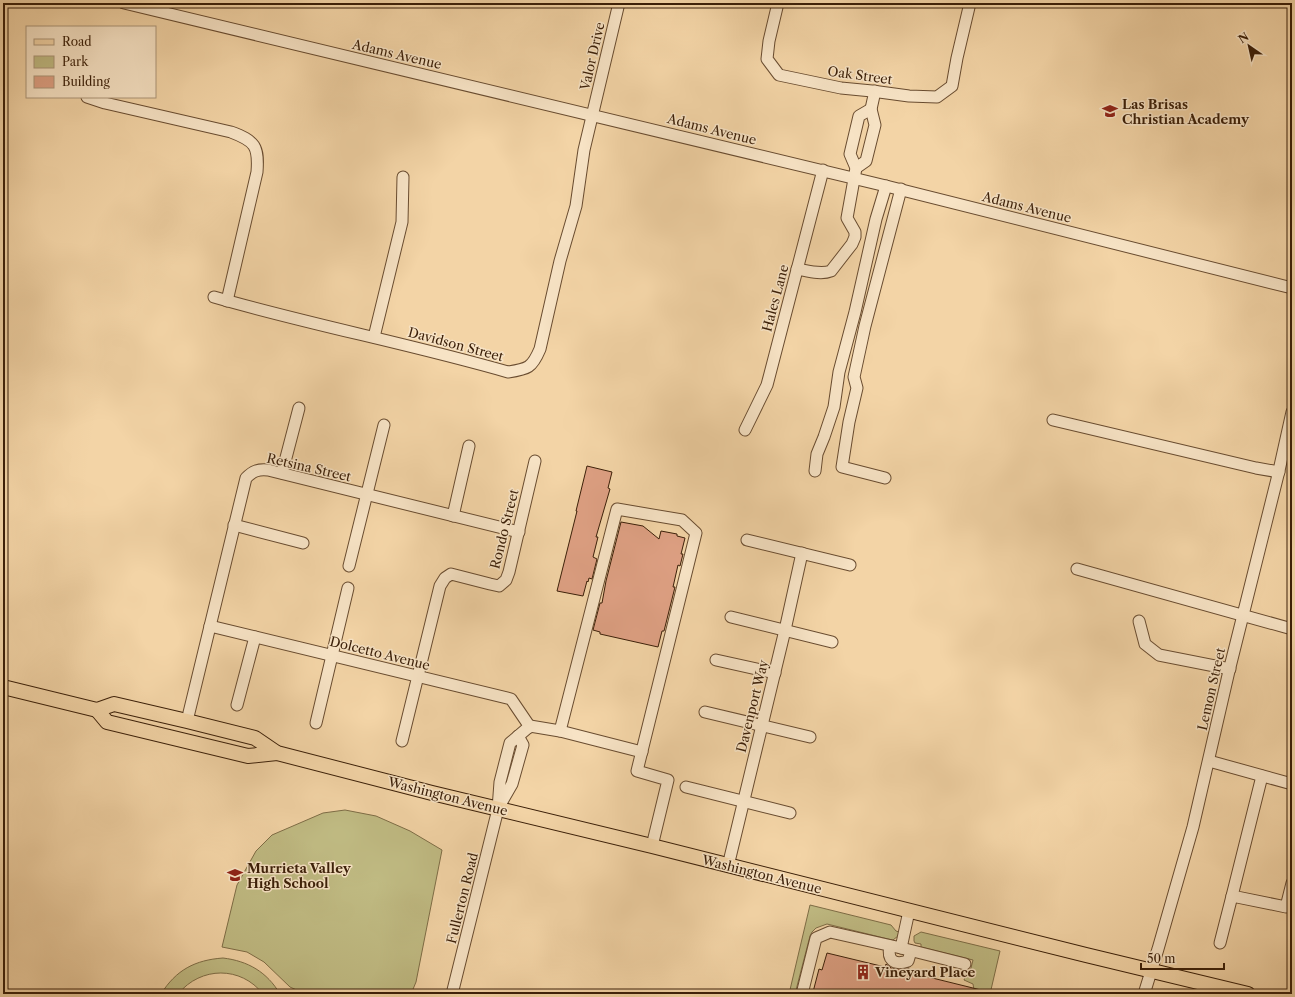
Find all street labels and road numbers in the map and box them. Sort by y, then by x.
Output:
street label: Valor Drive [576,20,608,93]
street label: Adams Avenue [350,36,443,72]
street label: Oak Street [827,63,894,88]
street label: Adams Avenue [665,110,758,148]
street label: Adams Avenue [980,188,1073,226]
street label: Hales Lane [758,263,792,333]
street label: Davidson Street [407,324,506,365]
street label: Retsina Street [265,450,353,485]
street label: Rondo Street [486,487,522,571]
street label: Dolcetto Avenue [328,633,432,673]
street label: Lemon Street [1194,646,1228,732]
street label: Davenport Way [733,657,771,754]
street label: Washington Avenue [386,773,509,819]
street label: Fullerton Road [443,851,481,945]
street label: Washington Avenue [700,851,823,897]

